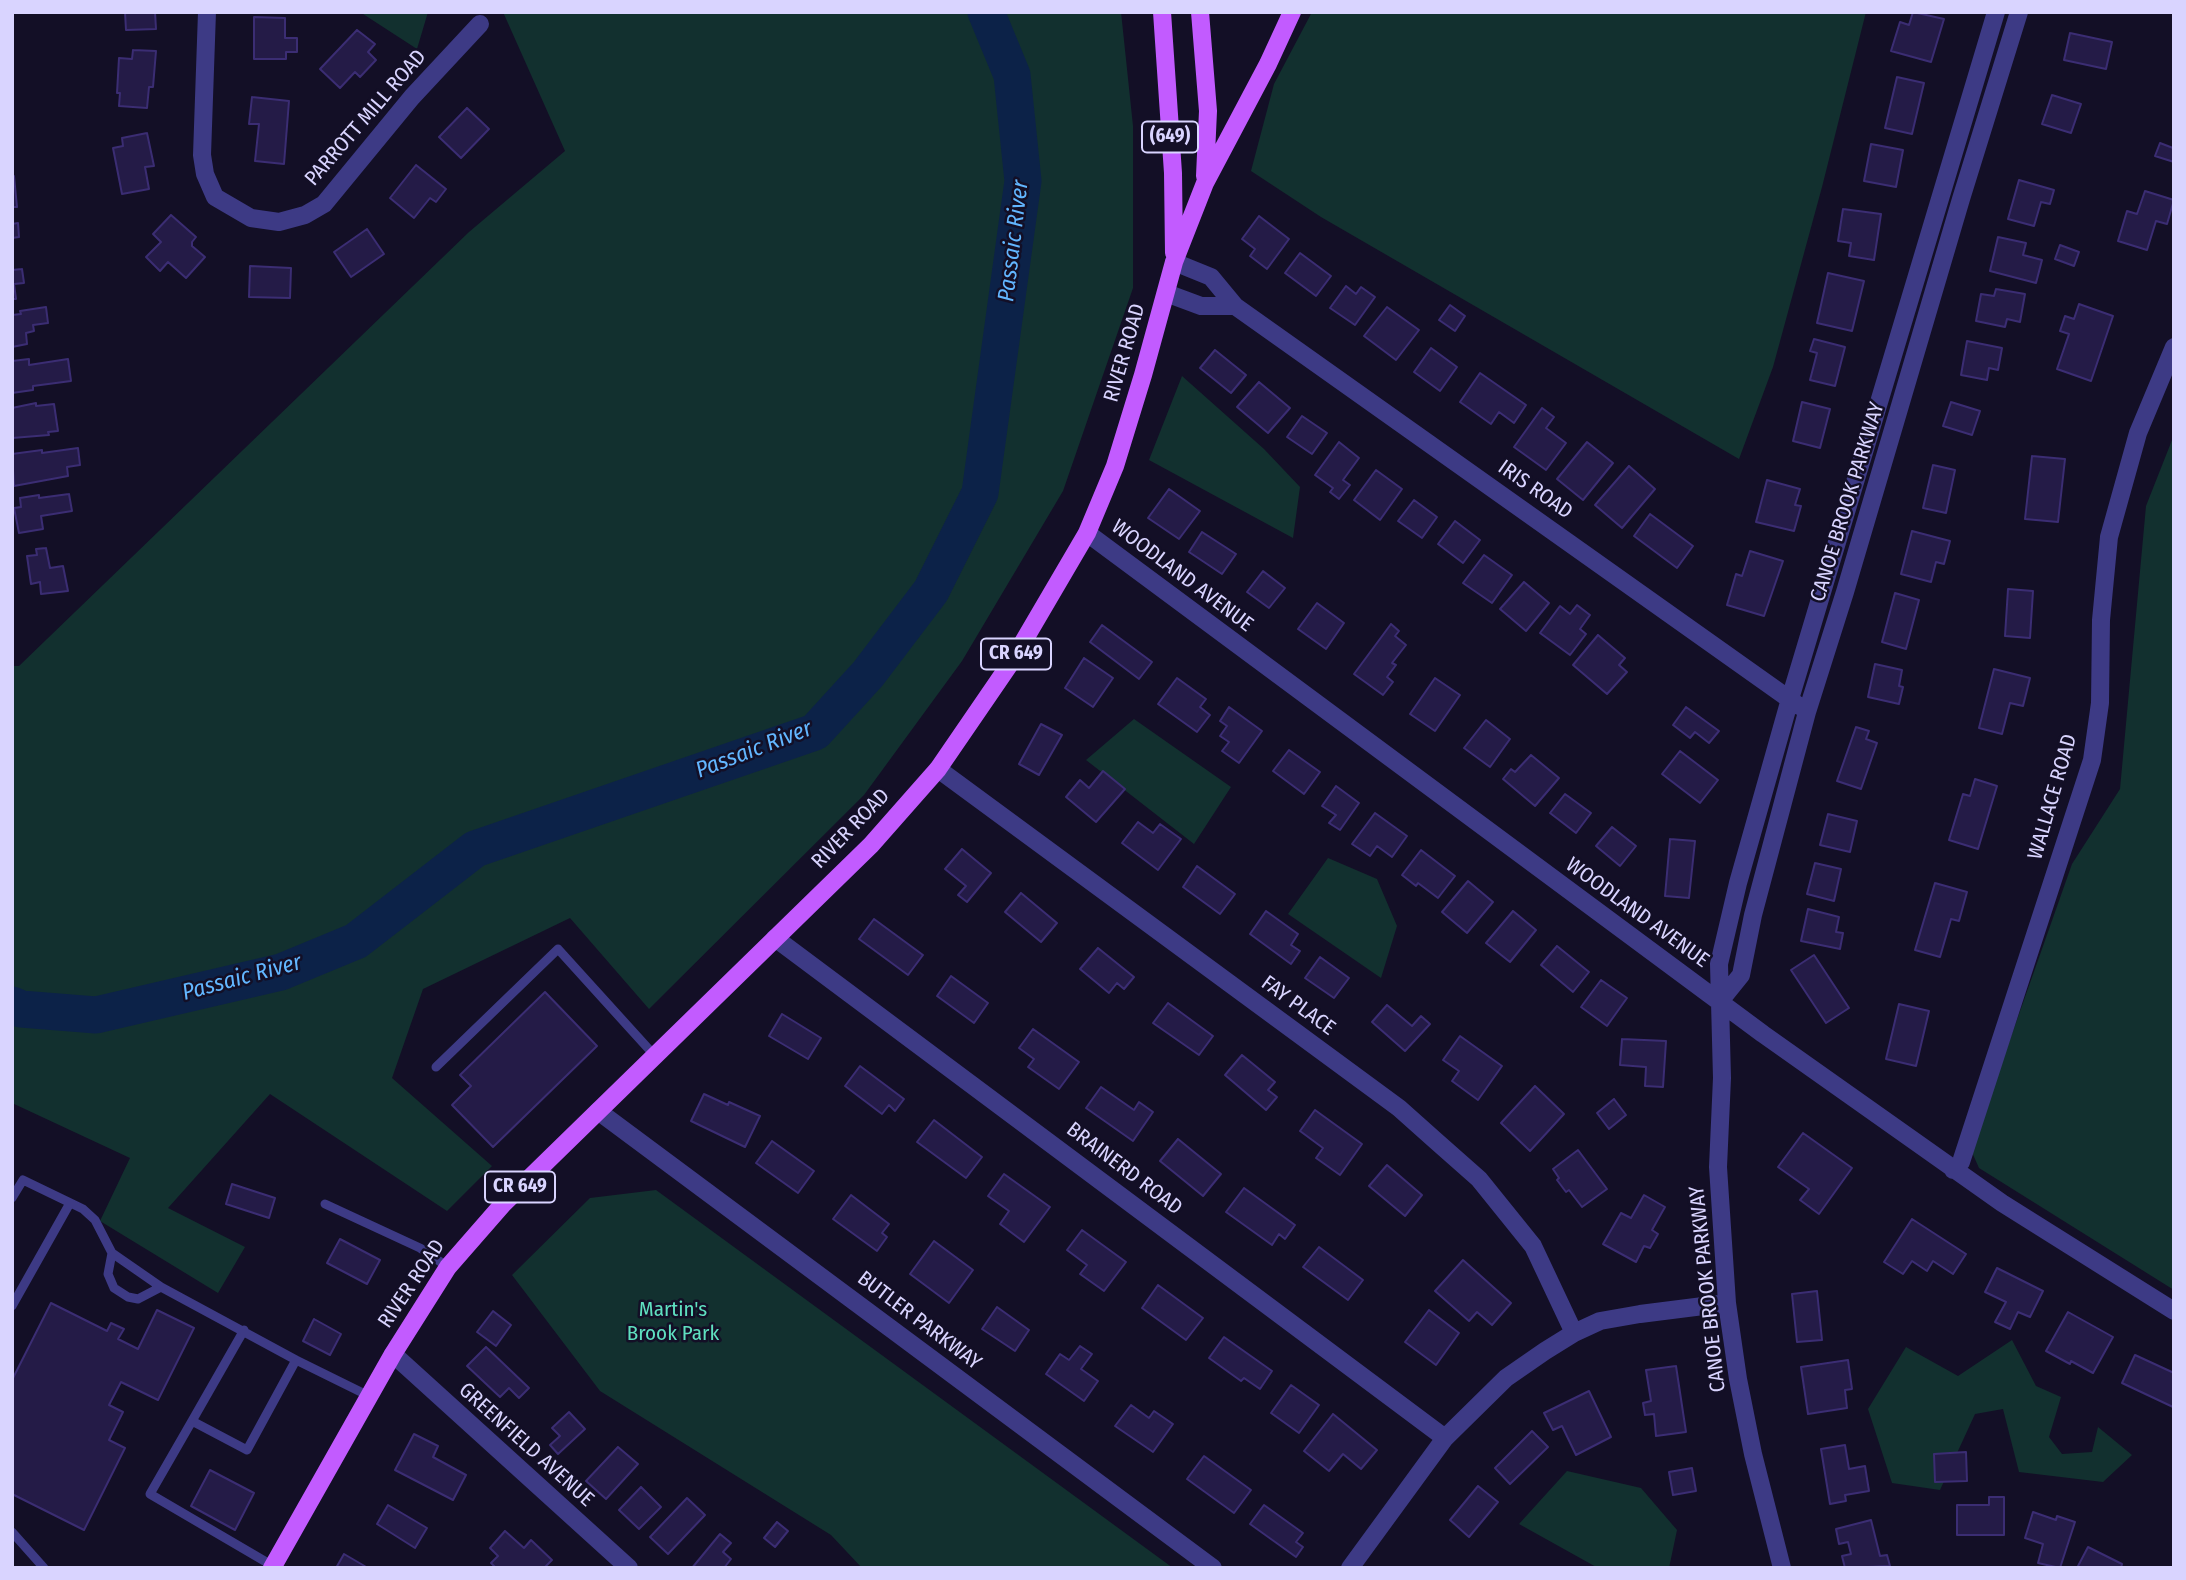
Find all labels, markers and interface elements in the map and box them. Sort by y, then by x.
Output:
street label: PARROTT MILL ROAD [300,45,432,191]
road number: (649) [1142,122,1198,153]
water label: Passaic River [993,179,1035,303]
street label: RIVER ROAD [1099,301,1151,405]
street label: CANOE BROOK PARKWAY [1806,399,1890,605]
street label: IRIS ROAD [1493,455,1577,525]
street label: WOODLAND AVENUE [1106,515,1258,637]
road number: CR 649 [981,638,1051,670]
water label: Passaic River [692,715,816,785]
street label: WALLACE ROAD [2023,731,2083,863]
street label: RIVER ROAD [807,784,895,874]
street label: WOODLAND AVENUE [1561,853,1713,973]
water label: Passaic River [179,949,305,1007]
street label: FAY PLACE [1256,971,1340,1041]
street label: BRAINERD ROAD [1061,1117,1187,1221]
road number: CR 649 [485,1172,555,1203]
street label: CANOE BROOK PARKWAY [1685,1185,1731,1393]
street label: RIVER ROAD [373,1235,451,1333]
street label: BUTLER PARKWAY [852,1266,986,1376]
park label: Martin's Brook Park [627,1297,719,1347]
street label: GREENFIELD AVENUE [453,1378,599,1512]

